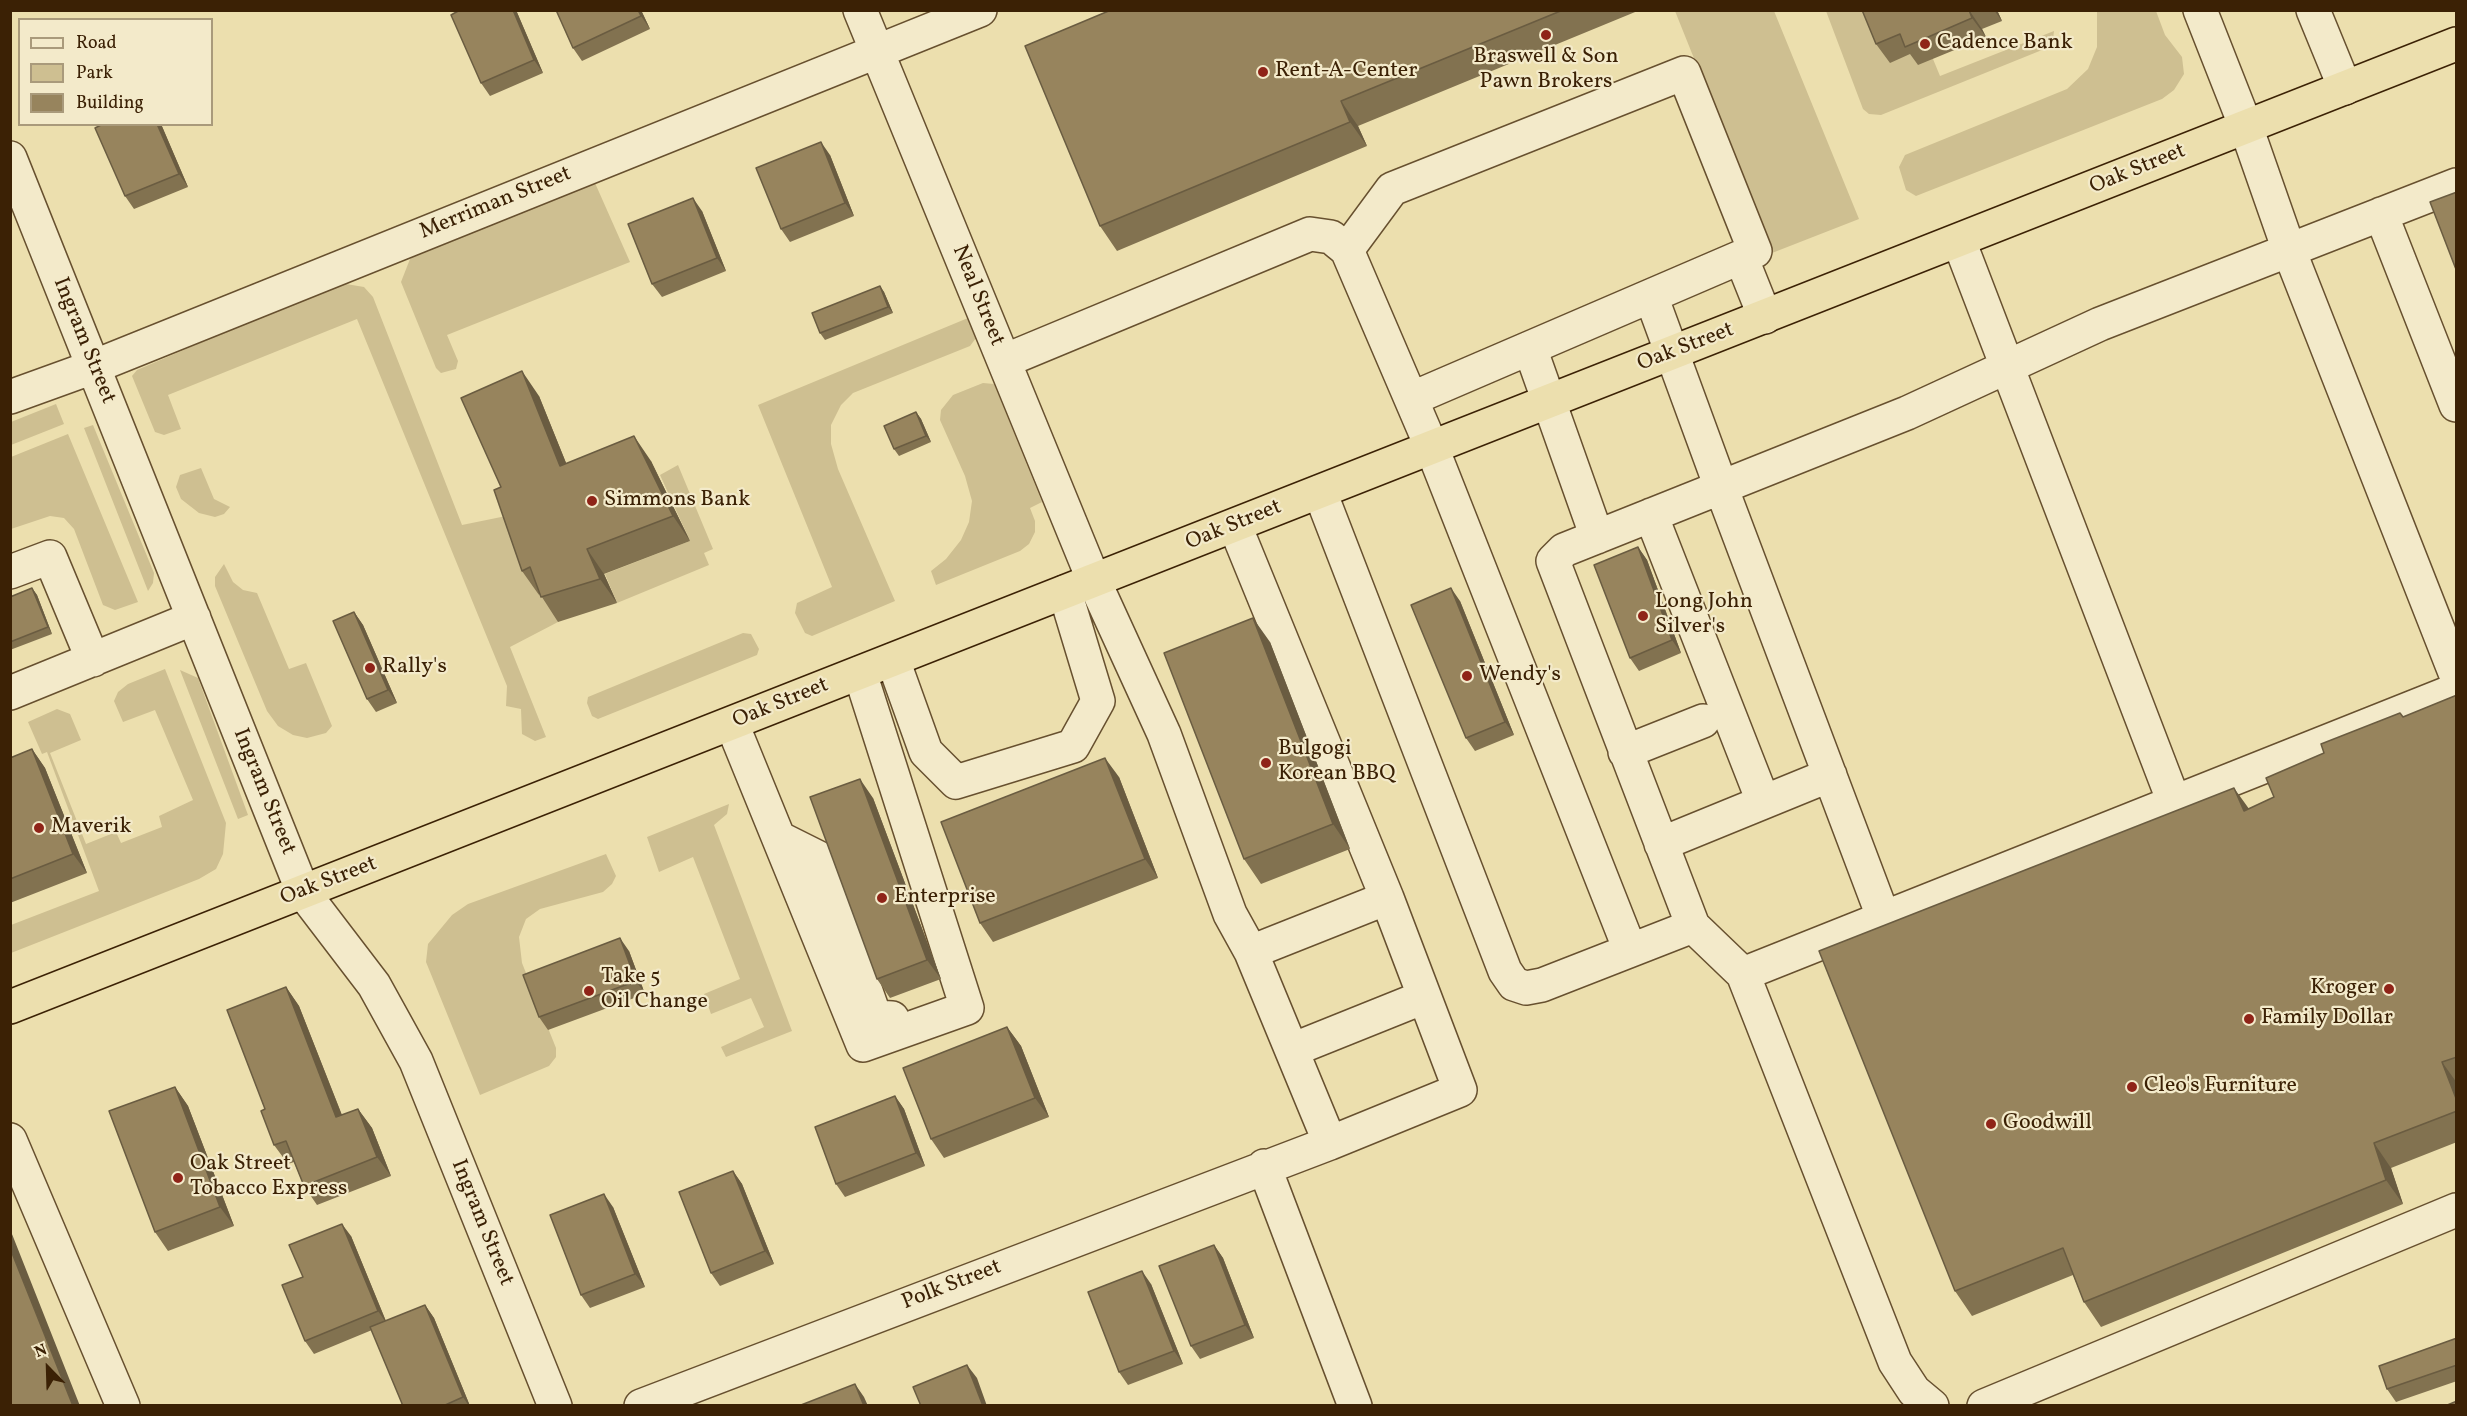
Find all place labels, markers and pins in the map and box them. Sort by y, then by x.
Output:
marker: Braswell & Son Pawn Brokers [1539,28,1553,42]
place label: Cadence Bank [1937,31,2073,57]
marker: Cadence Bank [1918,37,1932,51]
place label: Braswell & Son Pawn Brokers [1473,45,1619,96]
place label: Rent-A-Center [1275,59,1417,85]
marker: Rent-A-Center [1256,65,1270,79]
place label: Simmons Bank [604,488,750,514]
marker: Simmons Bank [585,494,599,508]
place label: Long John Silver's [1655,590,1753,642]
marker: Long John Silver's [1636,609,1650,623]
place label: Rally's [382,655,447,681]
marker: Rally's [363,661,377,675]
place label: Wendy's [1479,663,1561,689]
marker: Wendy's [1460,669,1474,683]
place label: Bulgogi Korean BBQ [1278,737,1395,788]
marker: Bulgogi Korean BBQ [1259,756,1273,770]
place label: Maverik [51,815,131,841]
marker: Maverik [32,821,46,835]
place label: Enterprise [894,885,996,911]
marker: Enterprise [875,891,889,905]
place label: Take 5 Oil Change [601,965,708,1016]
place label: Kroger [2310,976,2377,1002]
marker: Kroger [2382,982,2396,996]
marker: Take 5 Oil Change [582,984,596,998]
place label: Family Dollar [2261,1006,2393,1032]
marker: Family Dollar [2242,1012,2256,1026]
place label: Cleo's Furniture [2144,1074,2297,1100]
marker: Cleo's Furniture [2125,1080,2139,1094]
place label: Goodwill [2003,1111,2092,1137]
marker: Goodwill [1984,1117,1998,1131]
place label: Oak Street Tobacco Express [190,1152,347,1204]
marker: Oak Street Tobacco Express [171,1171,185,1185]

